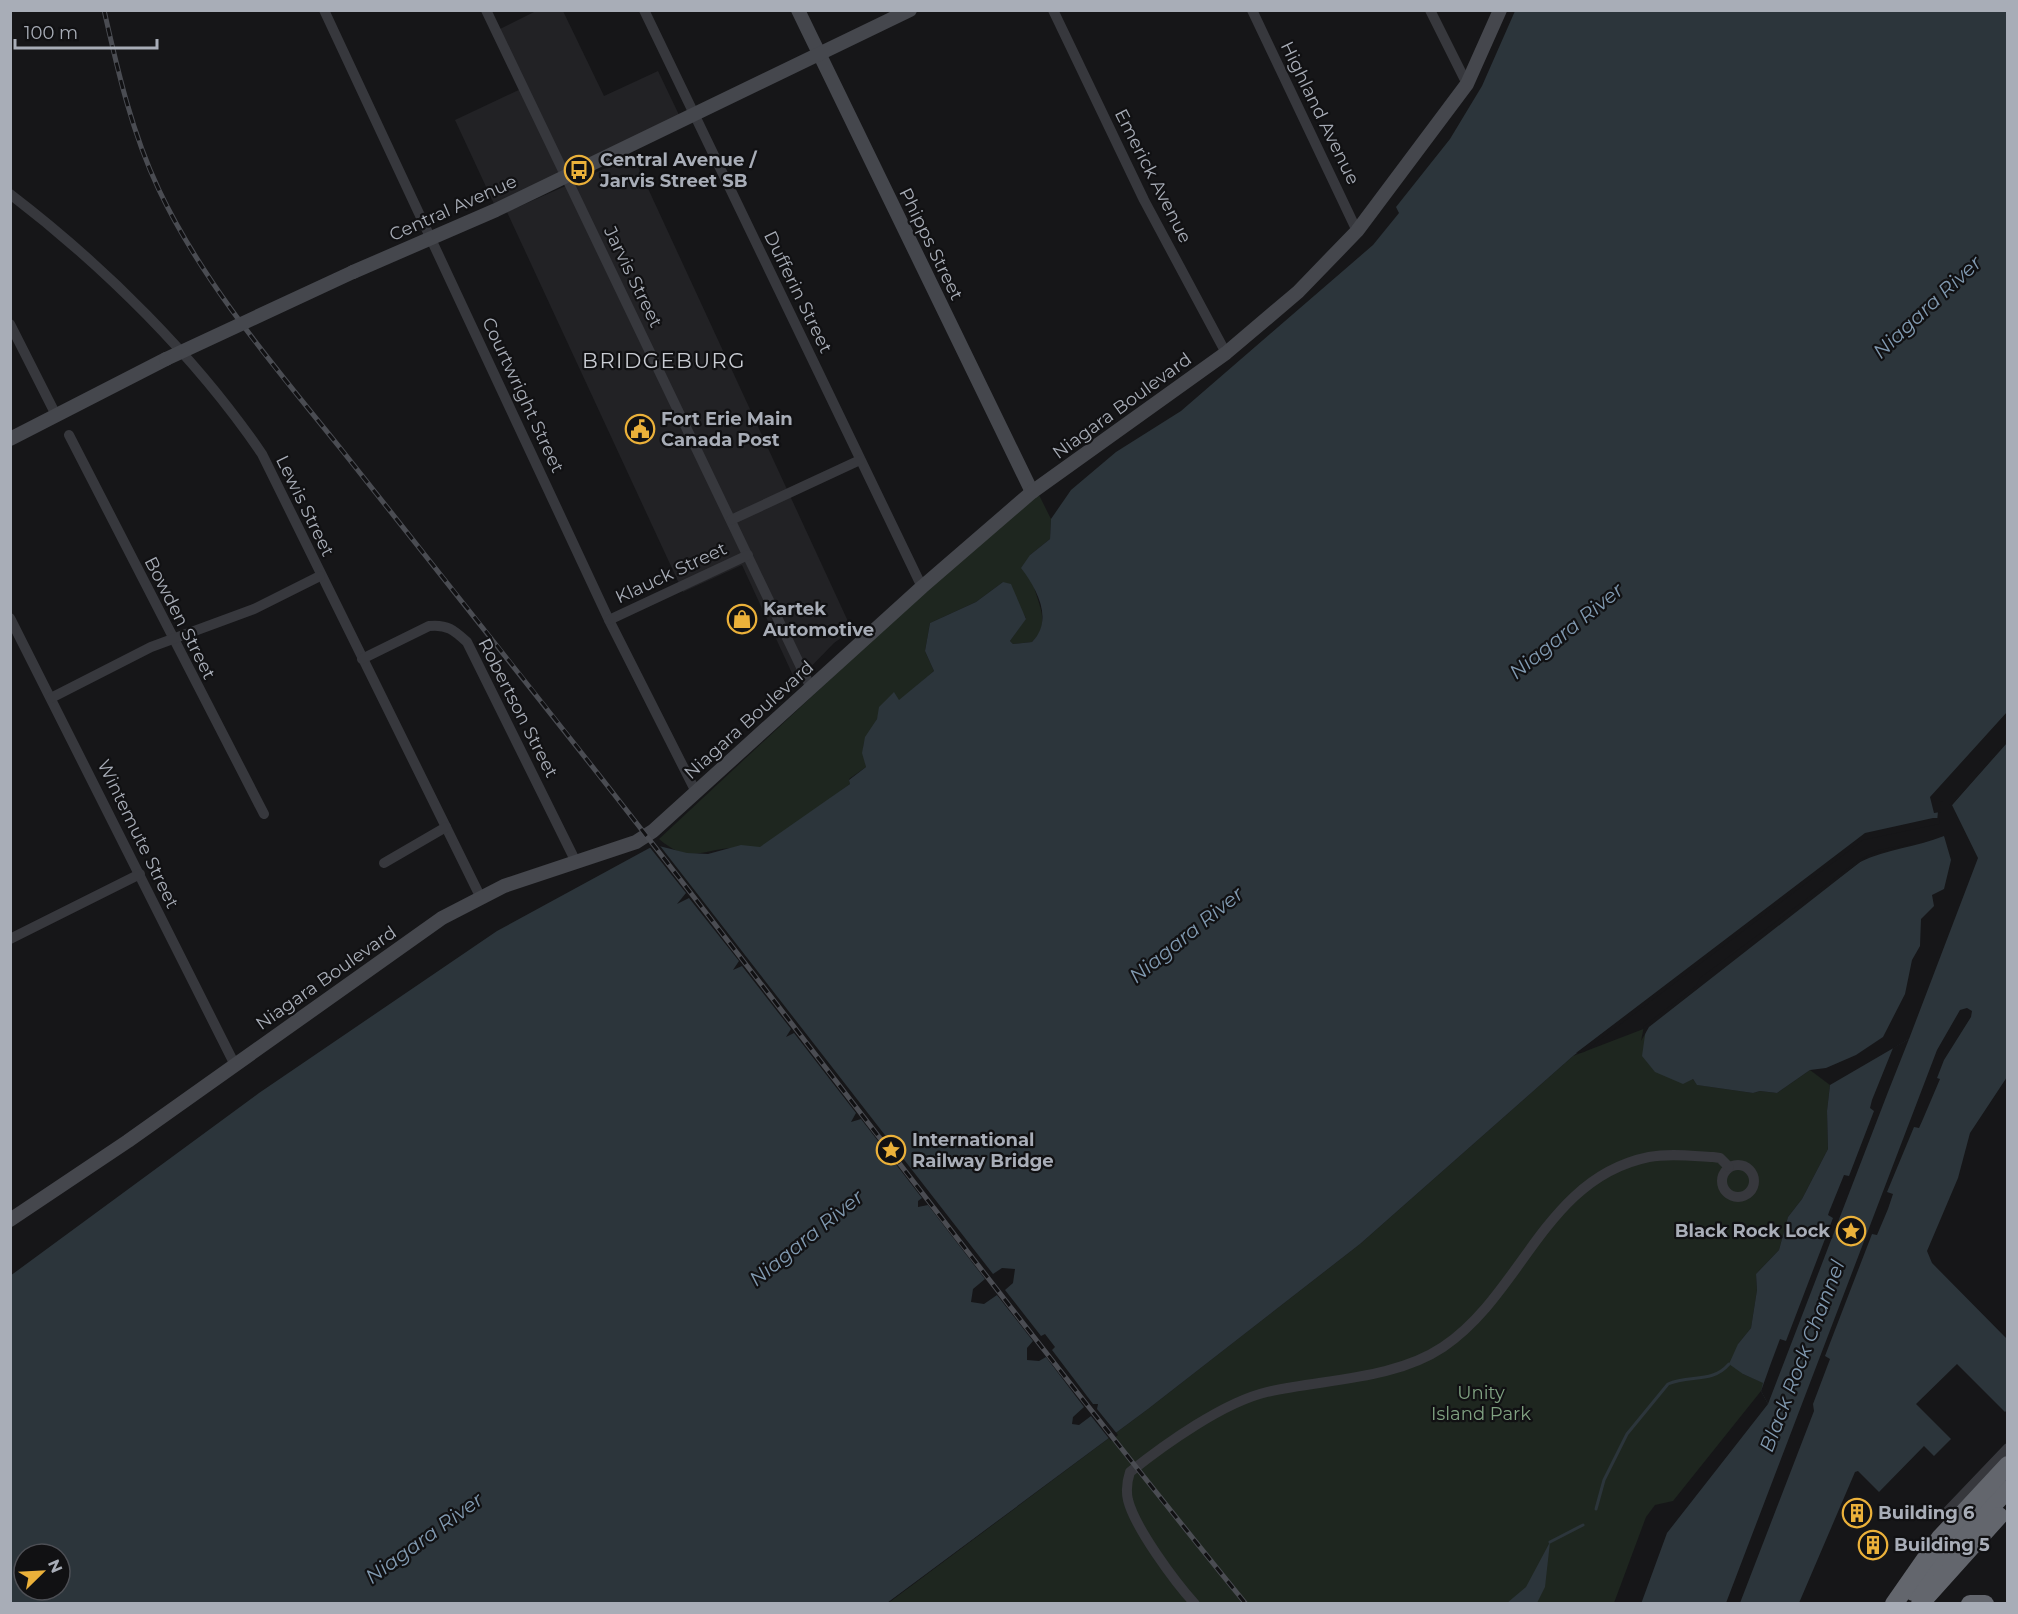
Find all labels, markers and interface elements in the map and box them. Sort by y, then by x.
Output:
scale bar [15,12,158,50]
text: 100 m [24,22,78,44]
street label: Highland Avenue [1276,38,1364,188]
street label: Emerick Avenue [1110,105,1196,247]
place label: Central Avenue / Jarvis Street SB [599,149,757,192]
bus stop icon: Central Avenue / Jarvis Street SB [563,154,595,186]
street label: Central Avenue [386,170,520,246]
street label: Phipps Street [894,184,968,304]
street label: Jarvis Street [599,222,667,331]
street label: Dufferin Street [759,227,837,357]
water label: Niagara River [1868,250,1987,363]
street label: Courtwright Street [477,314,569,476]
district label: BRIDGEBURG [582,348,746,373]
street label: Niagara Boulevard [1048,348,1196,464]
place label: Fort Erie Main Canada Post [661,408,793,451]
public building icon: Fort Erie Main Canada Post [624,413,656,445]
street label: Lewis Street [271,452,339,560]
street label: Klauck Street [612,538,730,608]
street label: Bowden Street [140,553,220,683]
water label: Niagara River [1504,577,1629,684]
place label: Kartek Automotive [762,598,874,641]
shop icon: Kartek Automotive [726,603,758,635]
street label: Robertson Street [473,635,563,781]
street label: Niagara Boulevard [680,656,818,784]
street label: Wintemute Street [92,756,184,912]
water label: Niagara River [1124,881,1249,988]
street label: Niagara Boulevard [251,921,401,1035]
place label: International Railway Bridge [912,1129,1054,1172]
place icon: International Railway Bridge [875,1134,907,1166]
water label: Niagara River [744,1184,869,1291]
place icon: Black Rock Lock [1835,1215,1867,1247]
place label: Black Rock Lock [1675,1220,1830,1242]
water label: Black Rock Channel [1754,1256,1850,1455]
park label: Unity Island Park [1431,1382,1531,1425]
water label: Niagara River [361,1487,488,1589]
building icon: Building 6 [1841,1497,1873,1529]
place label: Building 6 [1878,1502,1975,1524]
building icon: Building 5 [1857,1529,1889,1561]
place label: Building 5 [1894,1534,1990,1556]
north arrow [12,1542,72,1602]
text: N [44,1556,67,1576]

